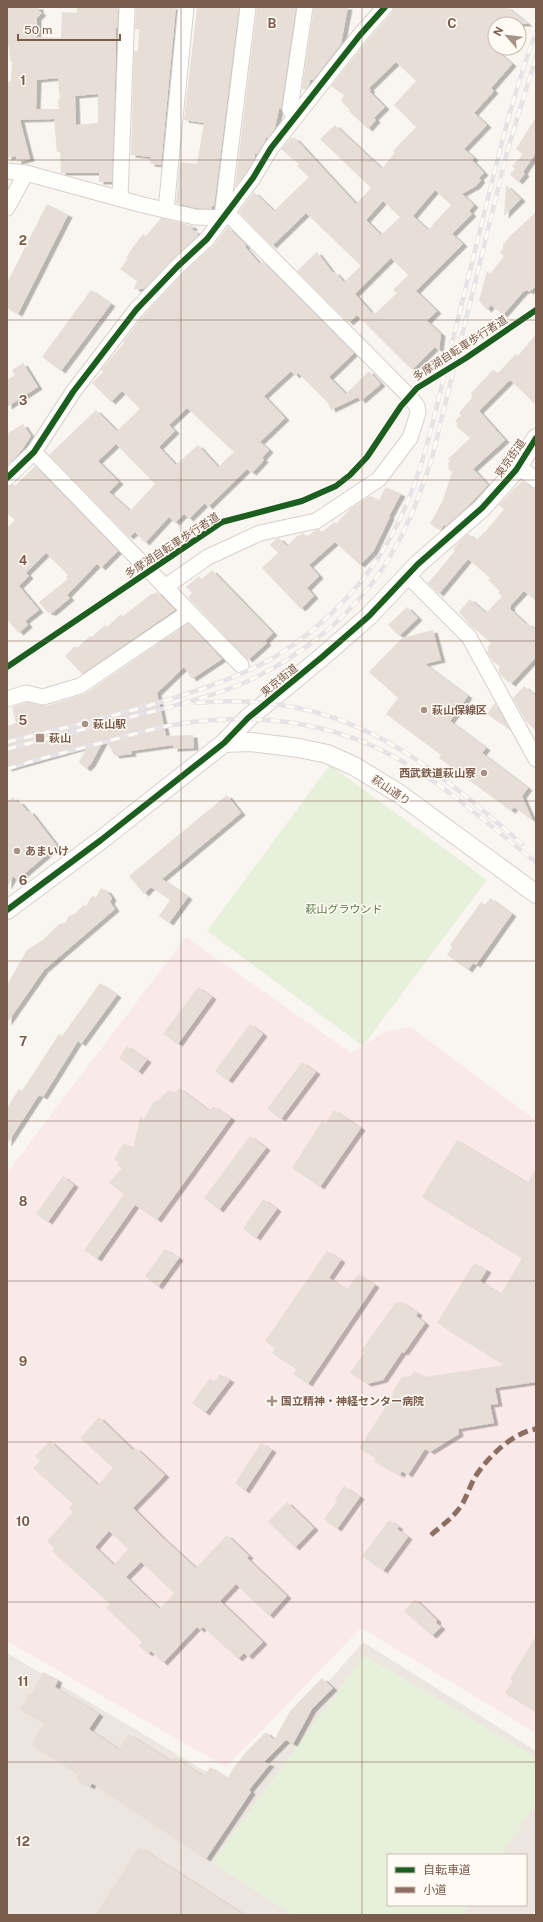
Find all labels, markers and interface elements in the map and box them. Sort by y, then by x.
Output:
scale bar [18,16,120,42]
text: B [268,16,277,31]
text: C [447,16,457,31]
north arrow [487,16,527,56]
text: 50 m [24,23,52,37]
text: N [491,25,505,38]
text: 1 [20,73,26,88]
text: 2 [19,233,27,248]
street label: 多摩湖自転車歩行者道 [411,313,509,383]
text: 3 [19,393,28,408]
street label: 東京街道 [492,437,528,479]
street label: 多摩湖自転車歩行者道 [123,510,221,580]
text: 4 [19,553,28,568]
street label: 東京街道 [258,661,300,699]
place label: 萩山保線区 [432,704,487,716]
marker: 萩山保線区 [419,705,429,715]
text: 5 [19,713,28,728]
place label: 萩山駅 [93,718,126,730]
marker: 萩山駅 [80,719,90,729]
marker: 萩山 [34,732,46,744]
place label: 萩山 [49,732,71,744]
place label: 西武鉄道萩山寮 [399,767,476,779]
marker: 西武鉄道萩山寮 [479,768,489,778]
street label: 萩山通り [369,773,413,807]
place label: あまいけ [25,845,69,857]
marker: あまいけ [12,846,22,856]
text: 6 [19,873,28,888]
park label: 萩山グラウンド [306,903,383,915]
text: 7 [19,1034,27,1049]
text: 8 [19,1194,28,1209]
text: 9 [19,1354,27,1369]
marker: 国立精神・神経センター病院 [266,1395,278,1407]
place label: 国立精神・神経センター病院 [281,1395,424,1407]
text: 10 [16,1514,30,1529]
text: 11 [17,1674,29,1689]
text: 12 [16,1834,30,1849]
legend [387,1854,527,1906]
text: 自転車道 [423,1863,471,1877]
text: 小道 [423,1883,447,1897]

